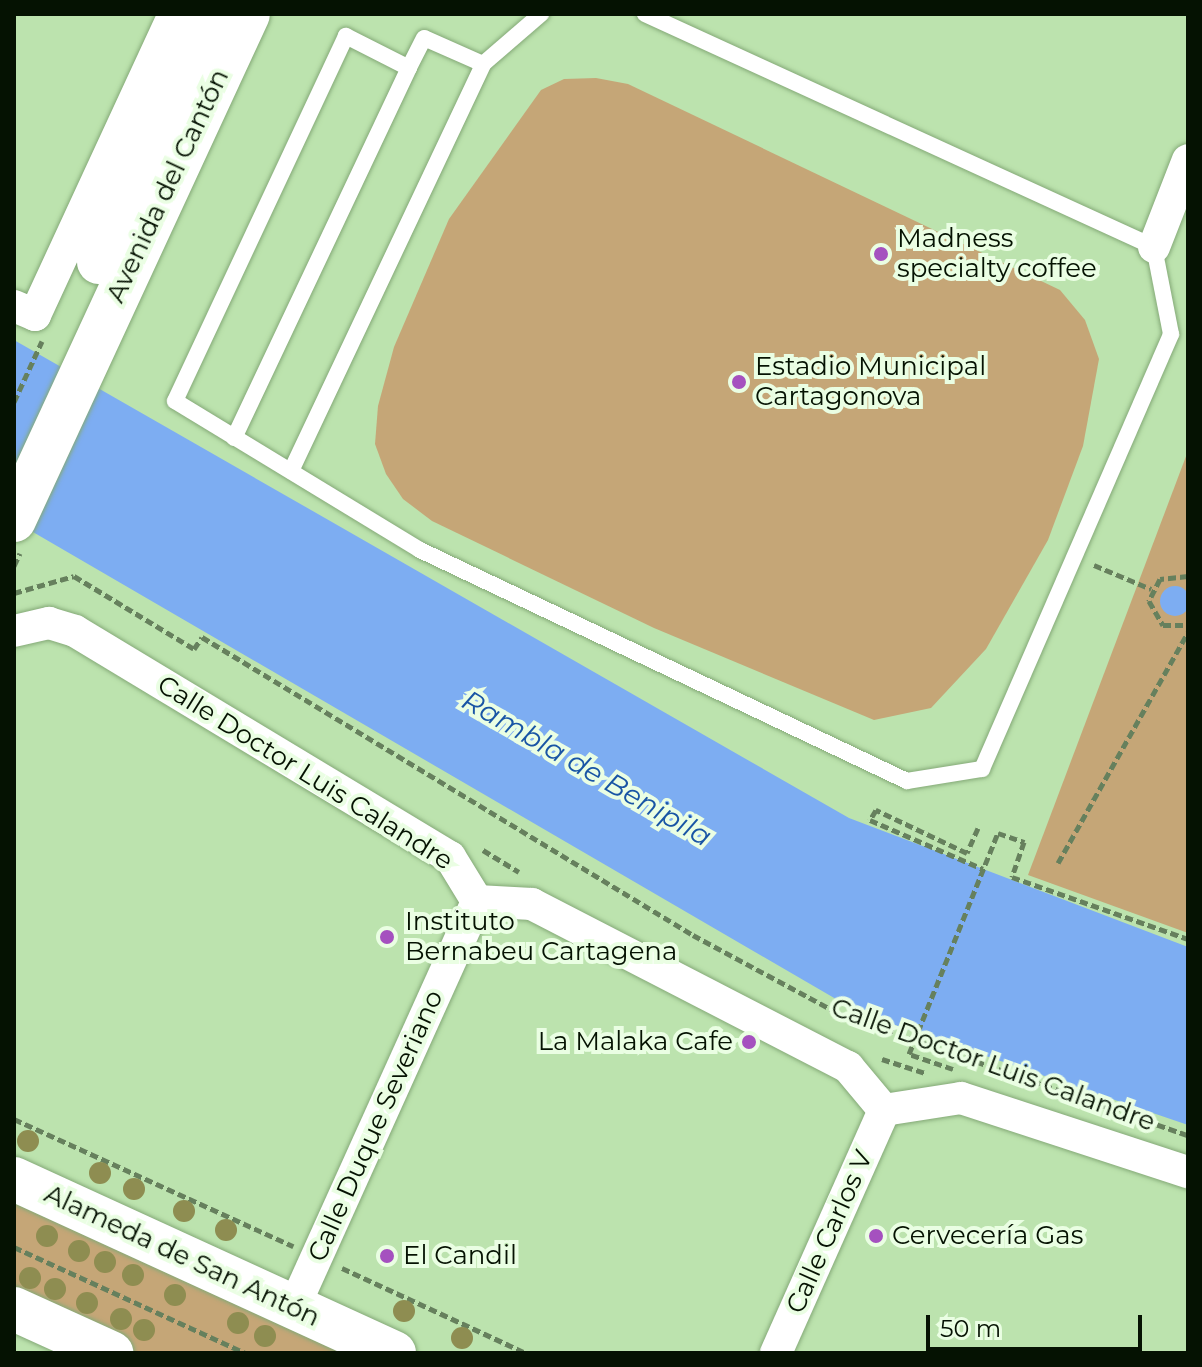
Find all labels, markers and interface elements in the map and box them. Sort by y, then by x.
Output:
street label: Avenida del Cantón [100,64,236,308]
place label: Madness specialty coffee [897,223,1097,284]
marker: Madness specialty coffee [872,245,890,263]
place label: Estadio Municipal Cartagonova [755,351,986,412]
marker: Estadio Municipal Cartagonova [730,373,748,391]
street label: Calle Doctor Luis Calandre [152,669,458,877]
water label: Rambla de Benipila [456,683,718,853]
place label: Instituto Bernabeu Cartagena [405,906,677,968]
marker: Instituto Bernabeu Cartagena [376,926,398,948]
street label: Calle Duque Severiano [302,985,450,1267]
street label: Calle Doctor Luis Calandre [827,992,1159,1138]
place label: La Malaka Cafe [538,1026,733,1058]
marker: La Malaka Cafe [740,1033,758,1051]
street label: Calle Carlos V [780,1146,880,1318]
street label: Alameda de San Antón [39,1178,325,1334]
place label: Cervecería Gas [892,1220,1083,1252]
marker: Cervecería Gas [867,1227,885,1245]
place label: El Candil [403,1240,517,1272]
marker: El Candil [378,1247,396,1265]
scale bar [930,1299,1146,1349]
text: 50 m [940,1314,1001,1343]

